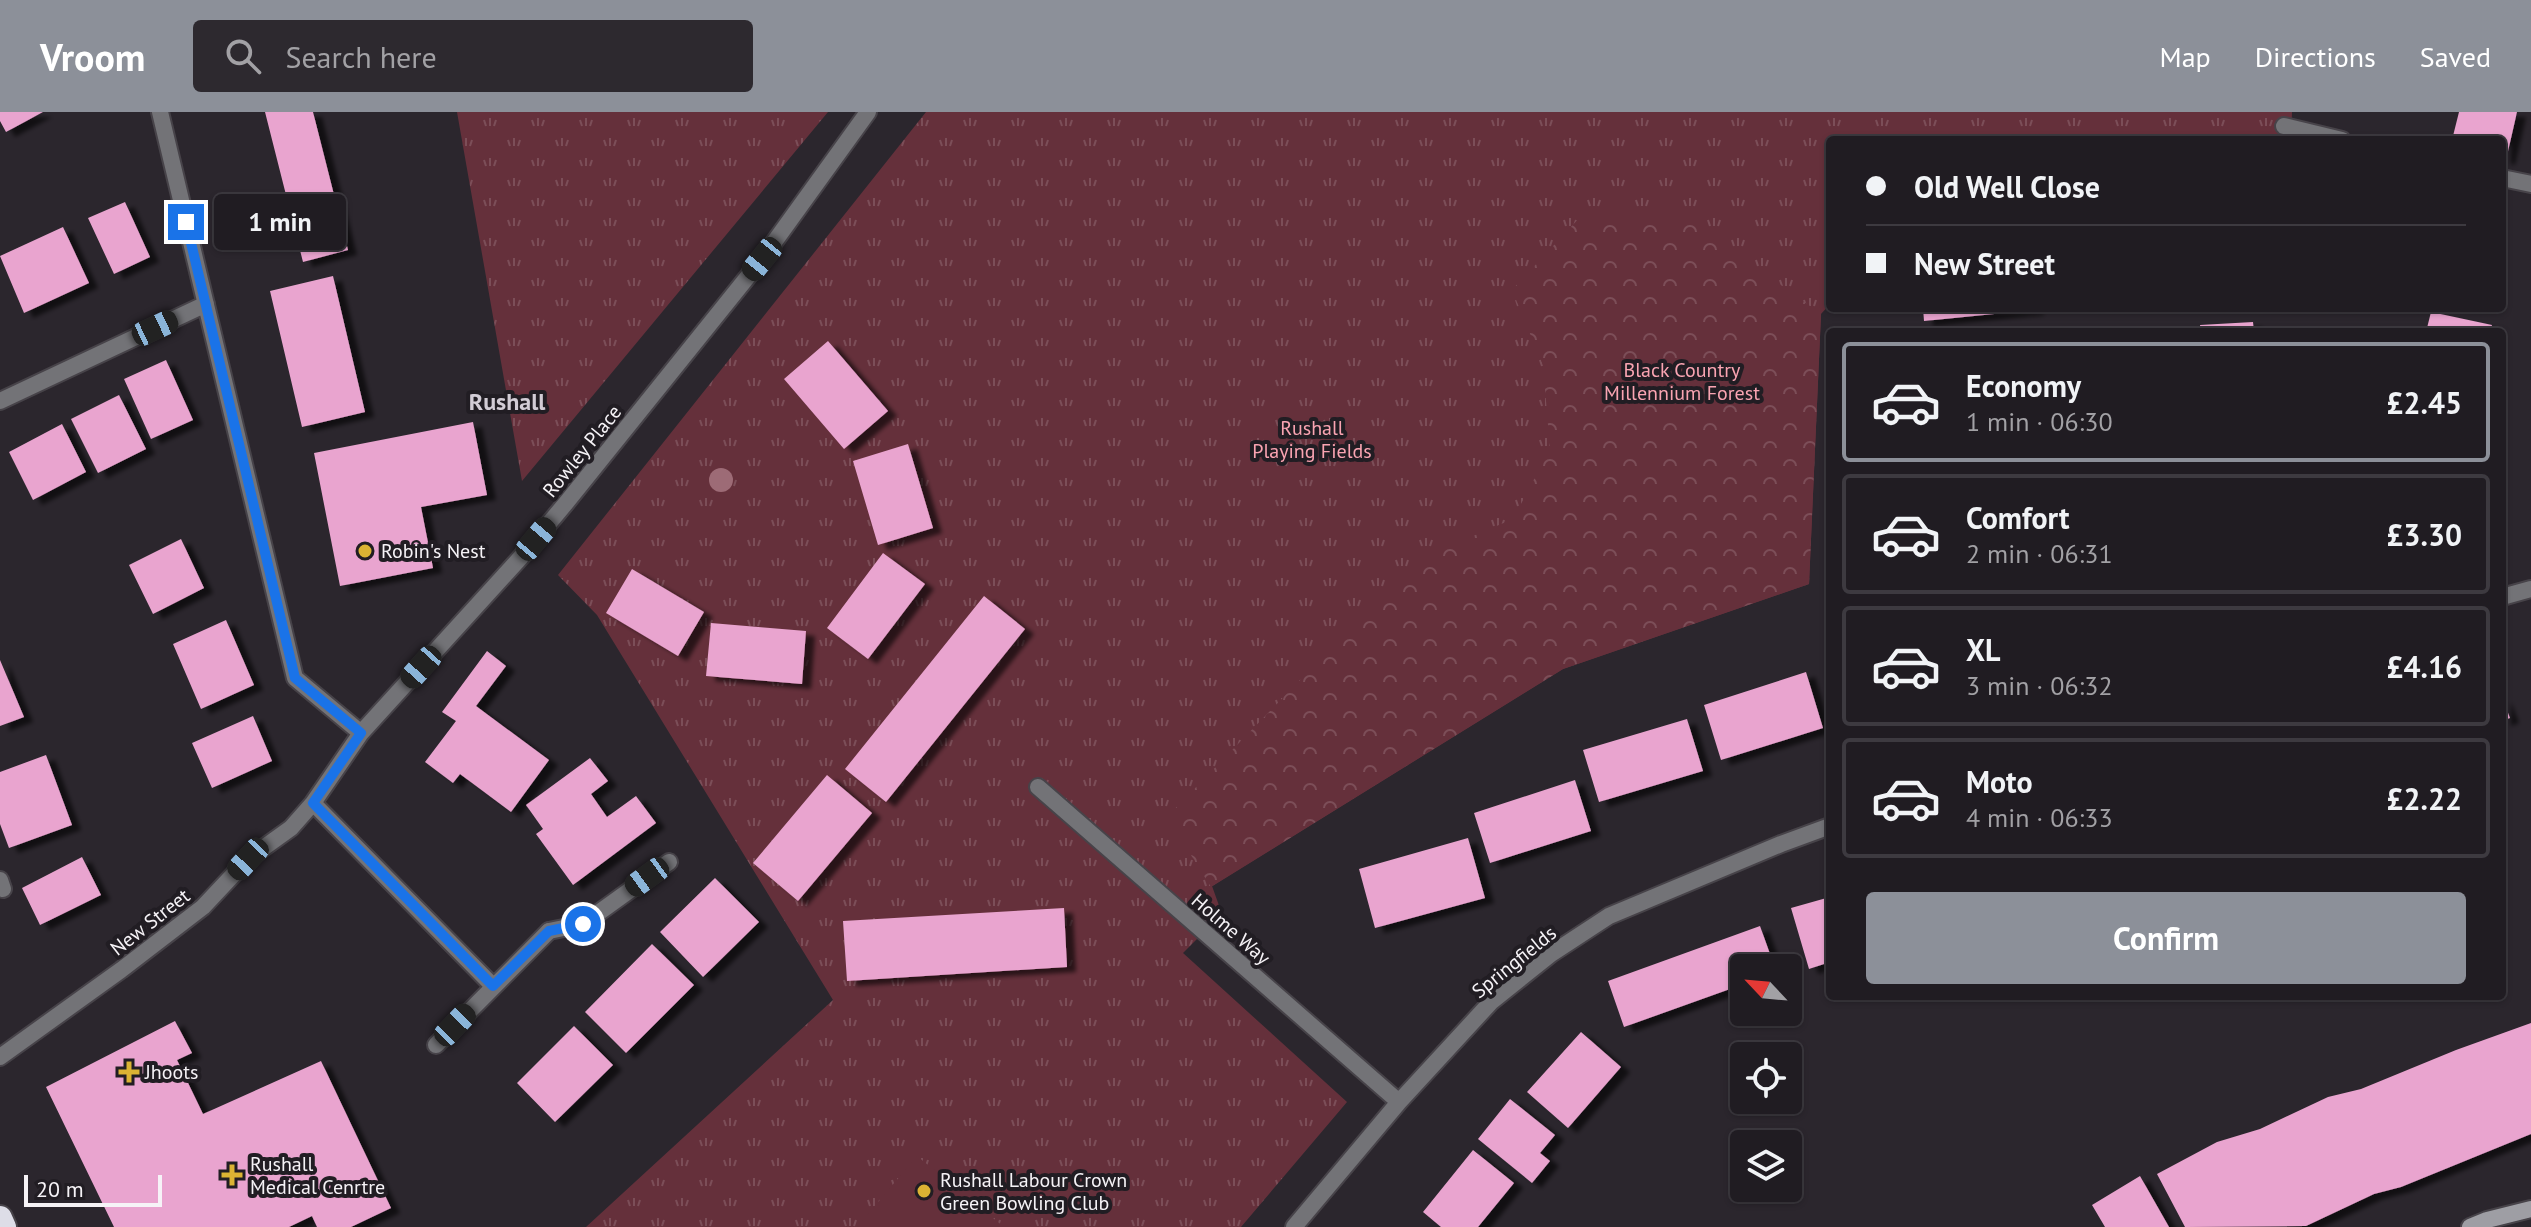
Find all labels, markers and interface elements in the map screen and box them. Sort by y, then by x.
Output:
search box [193,20,753,92]
text: Vroom [40,32,145,81]
icon: search [221,34,265,78]
text: Search here [285,37,437,76]
text: Map [2160,38,2211,75]
text: Directions [2255,38,2376,75]
text: Saved [2420,38,2491,75]
text: Old Well Close [1914,167,2100,206]
callout: 1 min [214,194,346,250]
route end [168,204,204,240]
text: 1 min [248,205,312,238]
car [738,233,786,285]
text: New Street [1914,244,2055,283]
car [128,307,182,349]
park label: Black Country Millennium Forest [1604,357,1760,406]
icon: car [1870,366,1942,438]
text: Economy [1966,366,2081,405]
text: £2.45 [2387,383,2462,422]
district label: Rushall [469,386,546,417]
street label: Rowley Place [537,400,627,502]
text: 1 min · 06:30 [1966,405,2113,438]
park label: Rushall Playing Fields [1252,415,1372,464]
icon: car [1870,498,1942,570]
text: Comfort [1966,498,2069,537]
car [511,513,561,565]
text: £3.30 [2387,515,2462,554]
text: 2 min · 06:31 [1966,537,2113,570]
place label: Robin's Nest [381,538,486,564]
marker: Robin's Nest [356,542,374,560]
icon: car [1870,630,1942,702]
text: XL [1966,630,2000,669]
car [396,641,446,693]
text: £4.16 [2387,647,2462,686]
text: 3 min · 06:32 [1966,669,2113,702]
icon: car [1870,762,1942,834]
text: Moto [1966,762,2033,801]
text: £2.22 [2387,779,2462,818]
text: 4 min · 06:33 [1966,801,2113,834]
car [223,833,273,885]
car [621,853,673,901]
street label: New Street [105,883,195,961]
street label: Holme Way [1186,888,1276,971]
button: Confirm [1866,892,2466,984]
route start [565,906,601,942]
street label: Springfields [1466,920,1562,1004]
north arrow [1730,954,1802,1026]
map controls [1730,954,1802,1202]
car [430,999,480,1051]
button: locate [1730,1042,1802,1114]
place label: Jhoots [144,1059,198,1085]
marker: Jhoots [120,1063,138,1081]
button: layers [1730,1130,1802,1202]
place label: Rushall Medical Cenrtre [250,1151,385,1200]
marker: Rushall Medical Cenrtre [221,1164,243,1186]
place label: Rushall Labour Crown Green Bowling Club [940,1167,1127,1216]
scale bar [24,1171,162,1207]
text: 20 m [36,1175,84,1203]
marker: Rushall Labour Crown Green Bowling Club [915,1182,933,1200]

